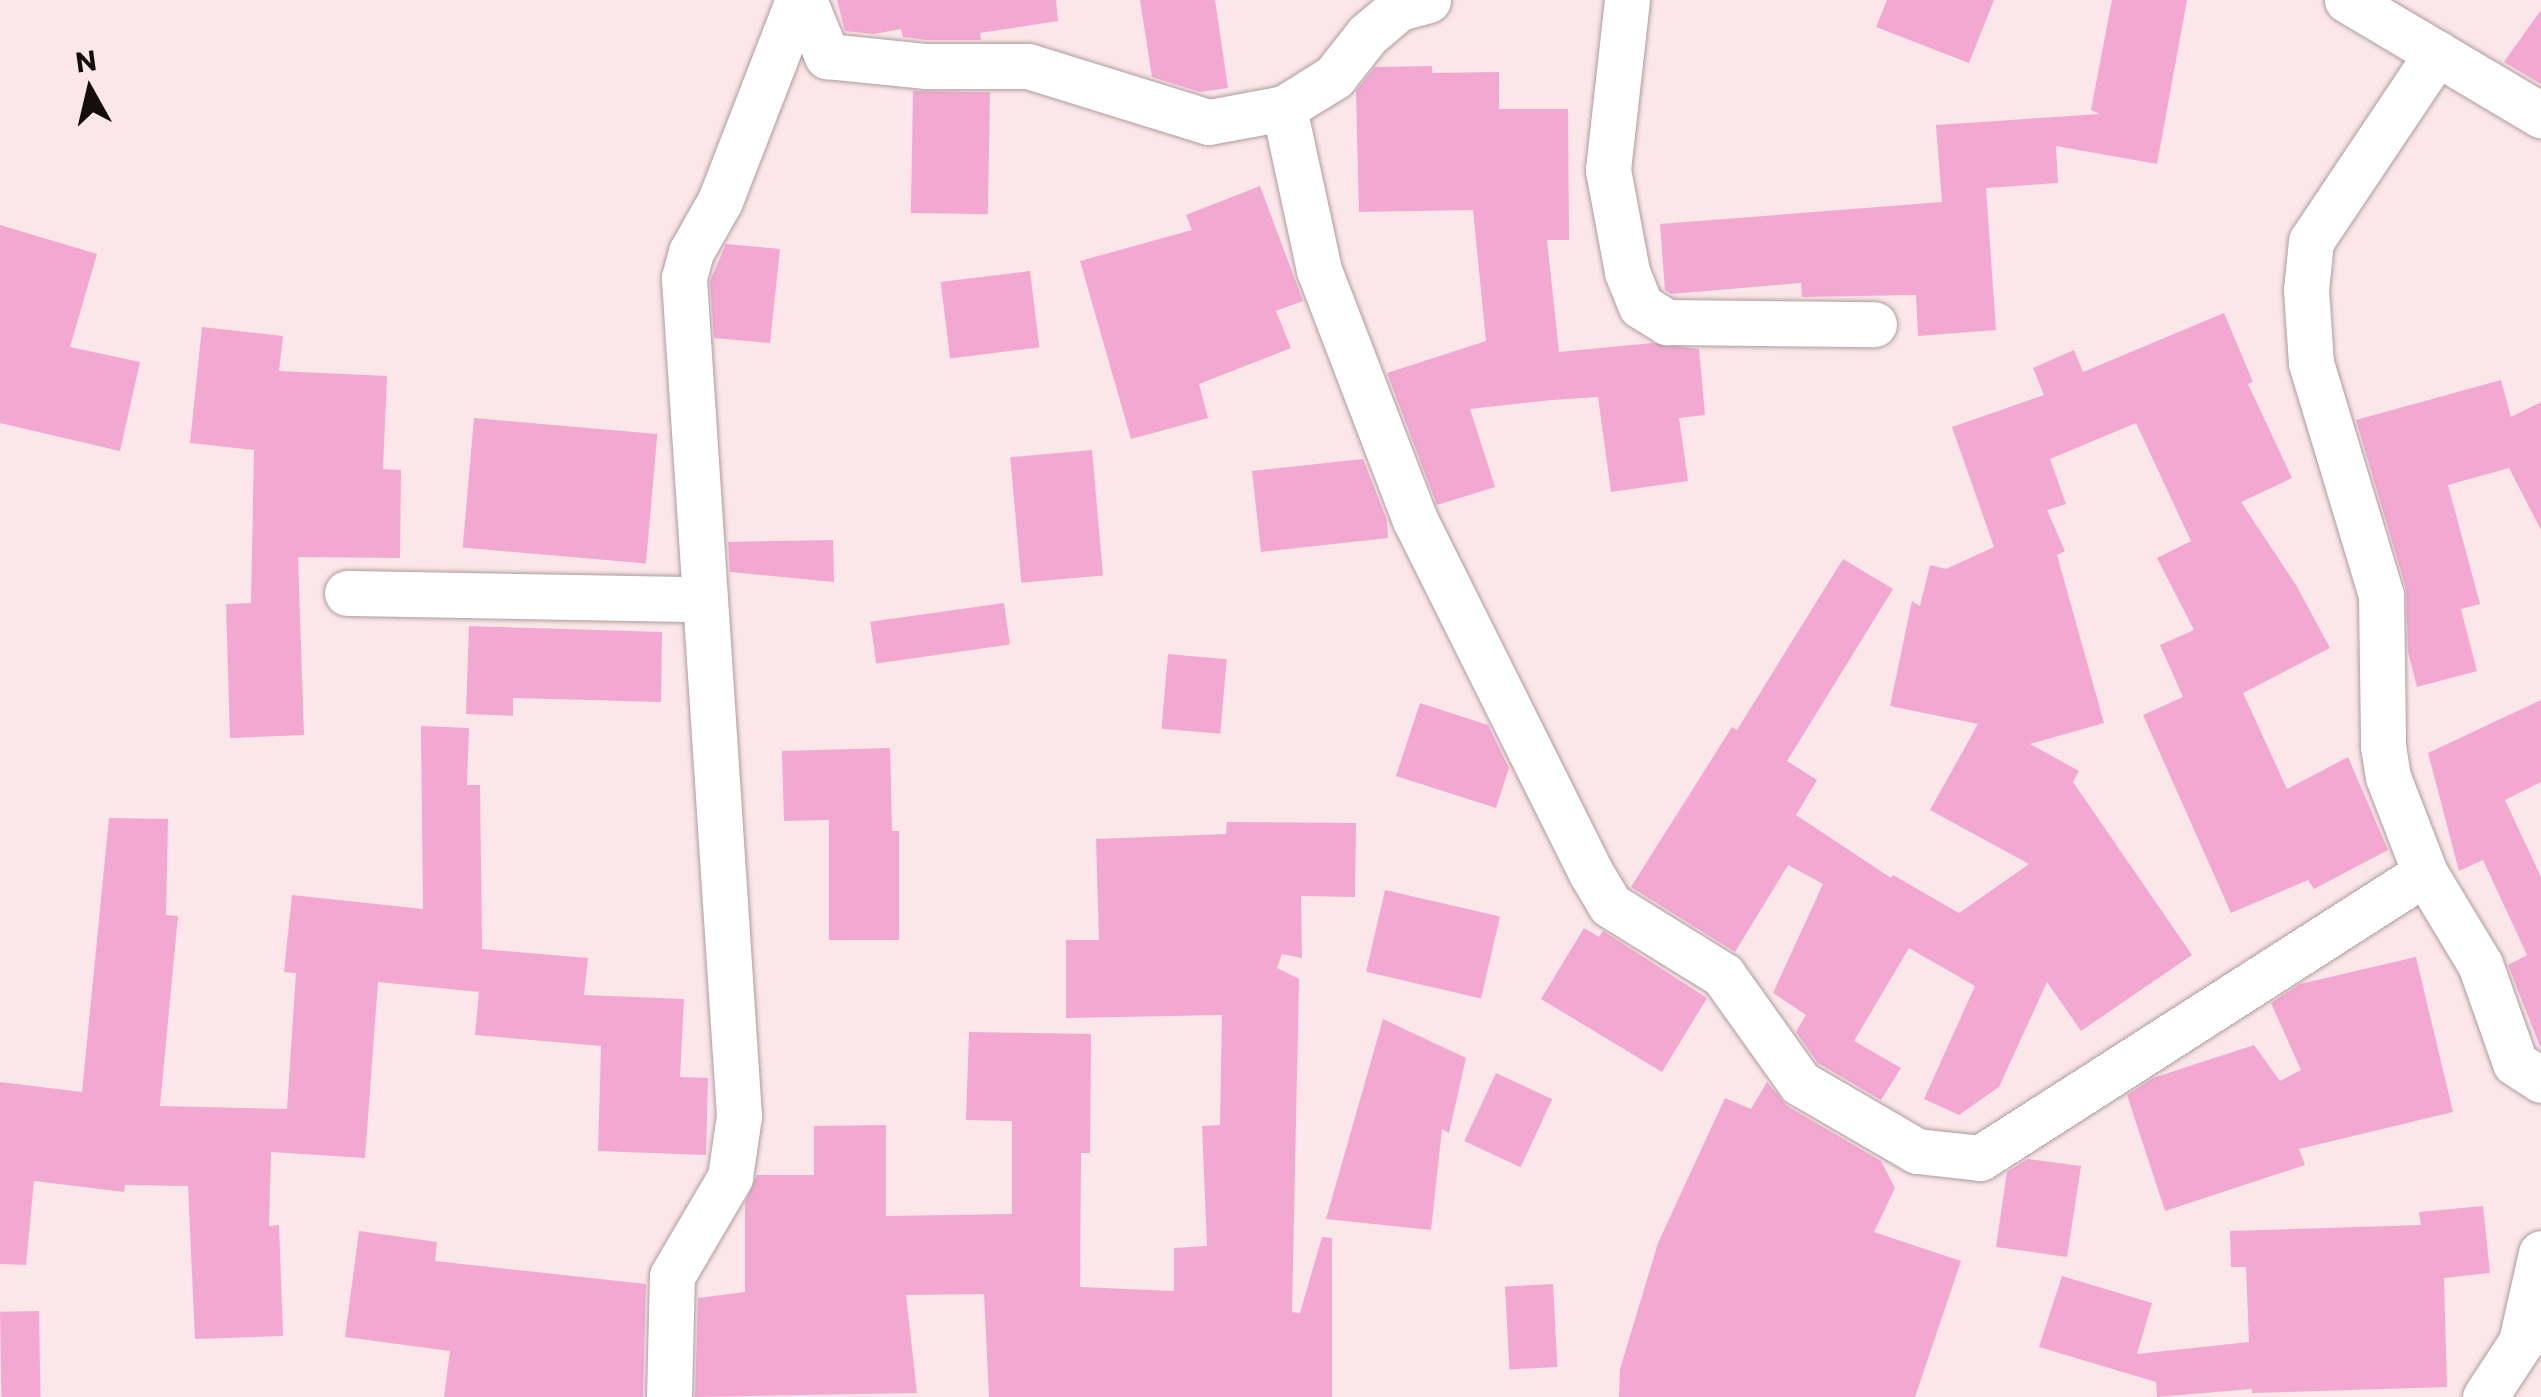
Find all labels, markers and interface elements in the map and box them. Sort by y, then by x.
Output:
north arrow [40,40,140,140]
text: N [73,42,99,79]

